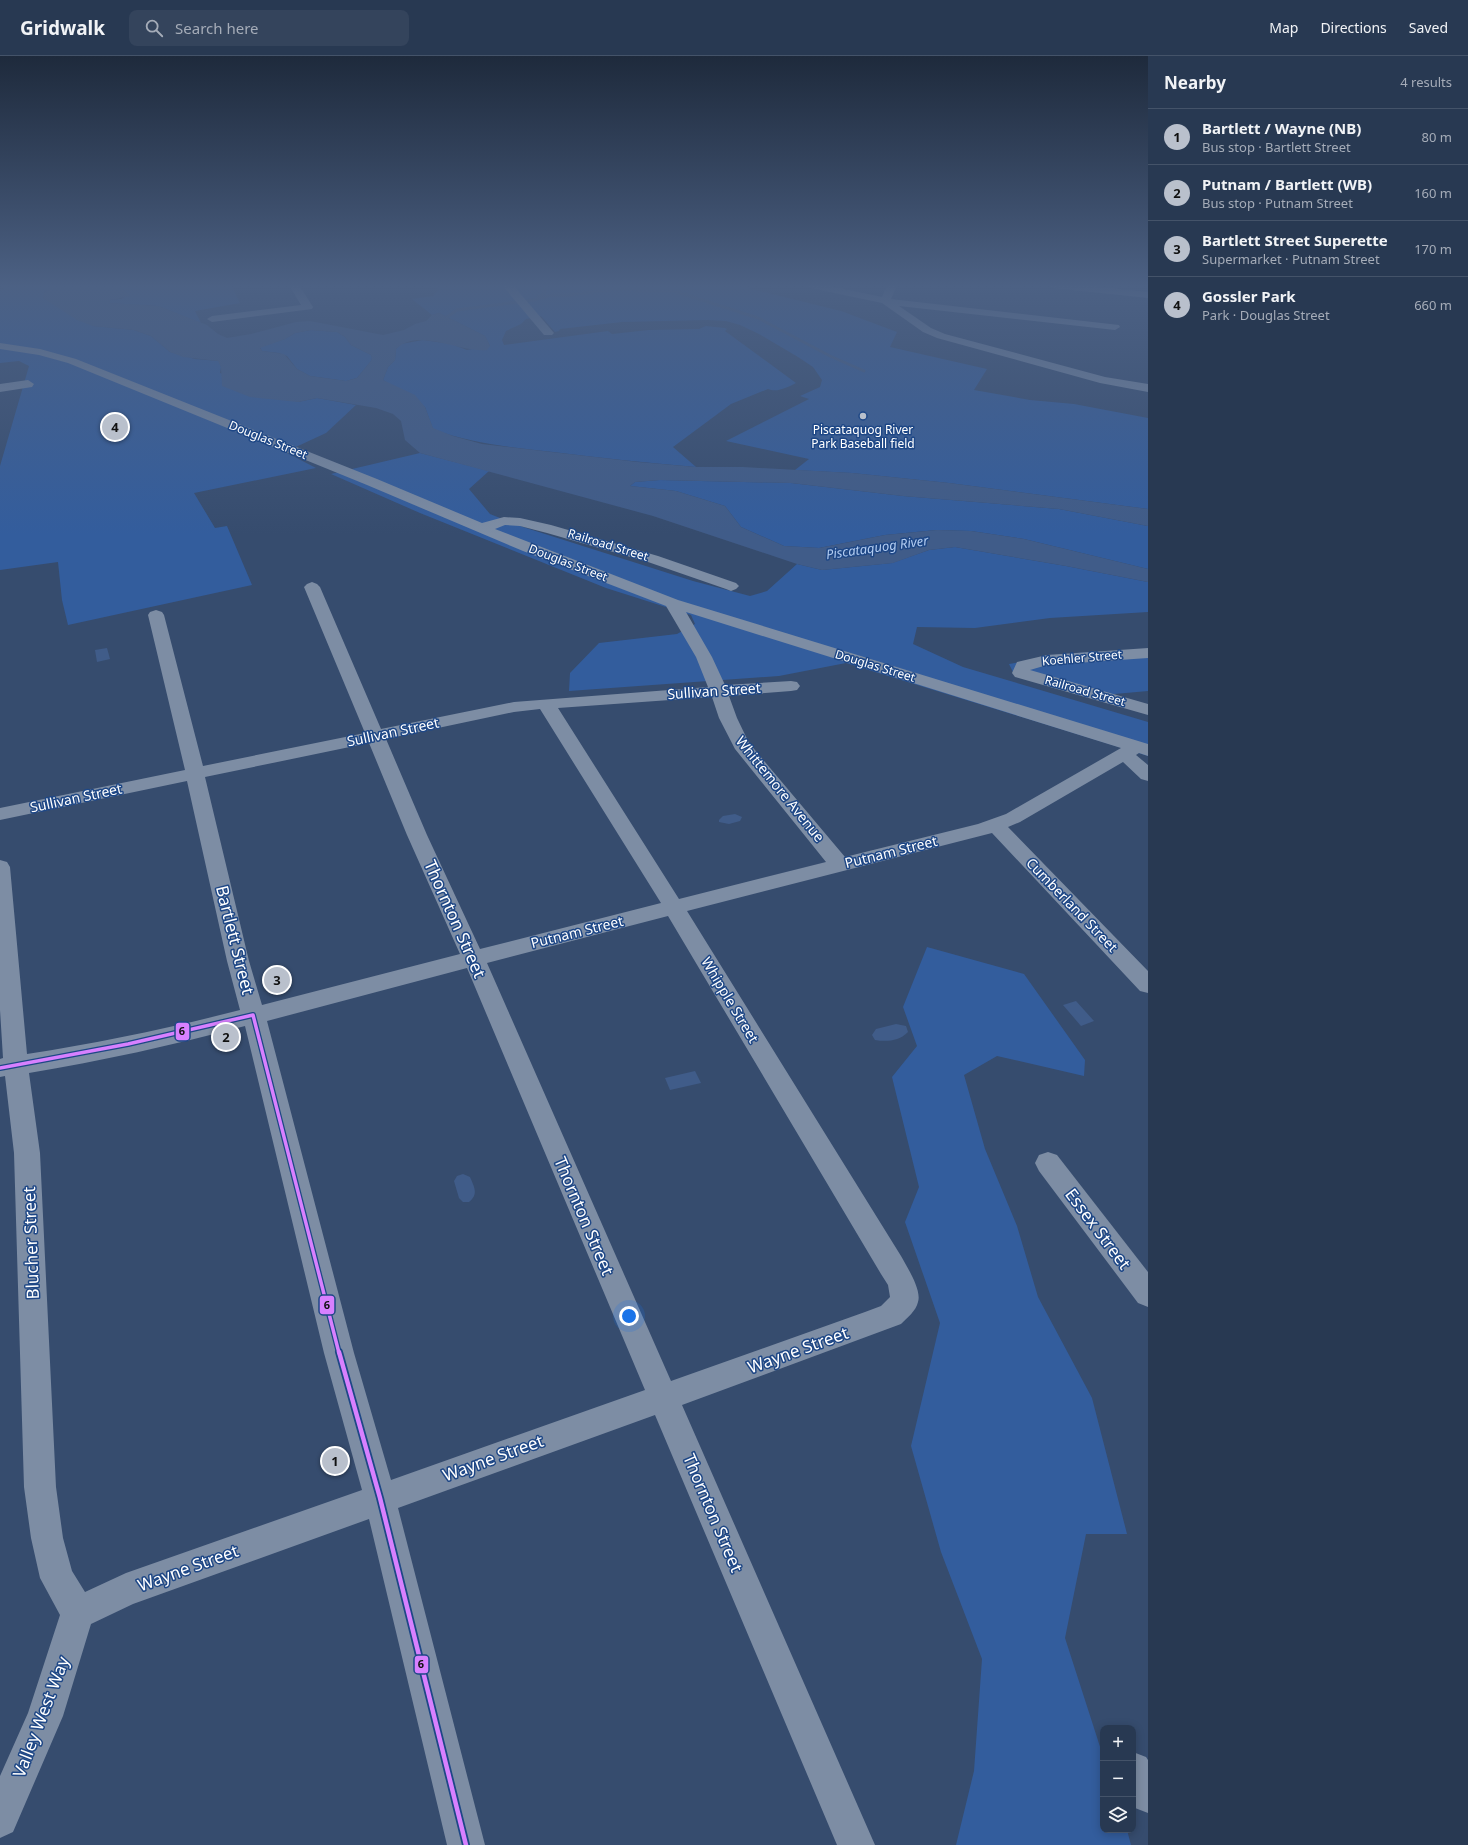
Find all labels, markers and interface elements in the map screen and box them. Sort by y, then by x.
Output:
search box [129,10,409,46]
text: Gridwalk [20,15,105,41]
icon: search [143,17,165,39]
text: Search here [175,18,259,38]
text: Map [1269,18,1298,37]
text: Directions [1320,18,1387,37]
text: Saved [1409,18,1448,37]
text: Nearby [1164,71,1226,94]
text: 4 results [1400,73,1452,91]
text: Bartlett / Wayne (NB) [1202,118,1361,138]
text: 1 [1173,128,1181,146]
text: 80 m [1422,128,1452,146]
text: Bus stop · Bartlett Street [1202,138,1351,156]
text: Putnam / Bartlett (WB) [1202,174,1372,194]
text: 2 [1173,184,1181,202]
text: 160 m [1414,184,1452,202]
text: Bus stop · Putnam Street [1202,194,1353,212]
text: Bartlett Street Superette [1202,230,1388,250]
text: 3 [1173,240,1181,258]
text: 170 m [1414,240,1452,258]
text: Supermarket · Putnam Street [1202,250,1380,268]
text: Gossler Park [1202,286,1296,306]
text: 4 [1173,296,1181,314]
text: 660 m [1414,296,1452,314]
text: Park · Douglas Street [1202,306,1330,324]
marker: Piscataquog River Park Baseball field [858,411,868,421]
pin: 4 [102,412,128,442]
street label: Douglas Street [227,416,310,463]
place label: Piscataquog River Park Baseball field [811,421,915,452]
street label: Railroad Street [566,524,651,565]
water label: Piscataquog River [825,531,930,563]
street label: Douglas Street [526,540,611,586]
street label: Douglas Street [833,645,918,686]
street label: Koehler Street [1041,645,1123,669]
street label: Railroad Street [1043,671,1128,710]
street label: Sullivan Street [667,678,761,703]
street label: Sullivan Street [345,712,441,751]
street label: Whittemore Avenue [732,732,829,846]
street label: Sullivan Street [28,778,124,817]
street label: Putnam Street [843,831,939,872]
street label: Cumberland Street [1022,853,1122,956]
street label: Thornton Street [419,856,492,981]
street label: Bartlett Street [211,883,260,997]
street label: Putnam Street [529,911,625,952]
street label: Whipple Street [697,953,763,1046]
pin: 3 [264,965,290,995]
line badge: 6 [175,1022,190,1041]
pin: 2 [213,1022,239,1052]
text: 6 [179,1023,185,1038]
street label: Thornton Street [549,1153,620,1279]
street label: Essex Street [1060,1183,1136,1274]
street label: Blucher Street [17,1186,44,1300]
line badge: 6 [319,1295,335,1315]
text: 6 [324,1297,330,1312]
your location [619,1306,639,1326]
street label: Wayne Street [744,1321,851,1378]
street label: Wayne Street [439,1429,546,1486]
pin: 1 [322,1446,348,1476]
street label: Thornton Street [678,1450,749,1576]
street label: Wayne Street [134,1539,241,1596]
street label: Valley West Way [7,1653,74,1781]
line badge: 6 [414,1655,429,1674]
text: 6 [418,1656,424,1671]
map controls [1100,1725,1136,1833]
button: + [1100,1725,1136,1761]
button: − [1100,1761,1136,1797]
button: layers [1100,1797,1136,1833]

